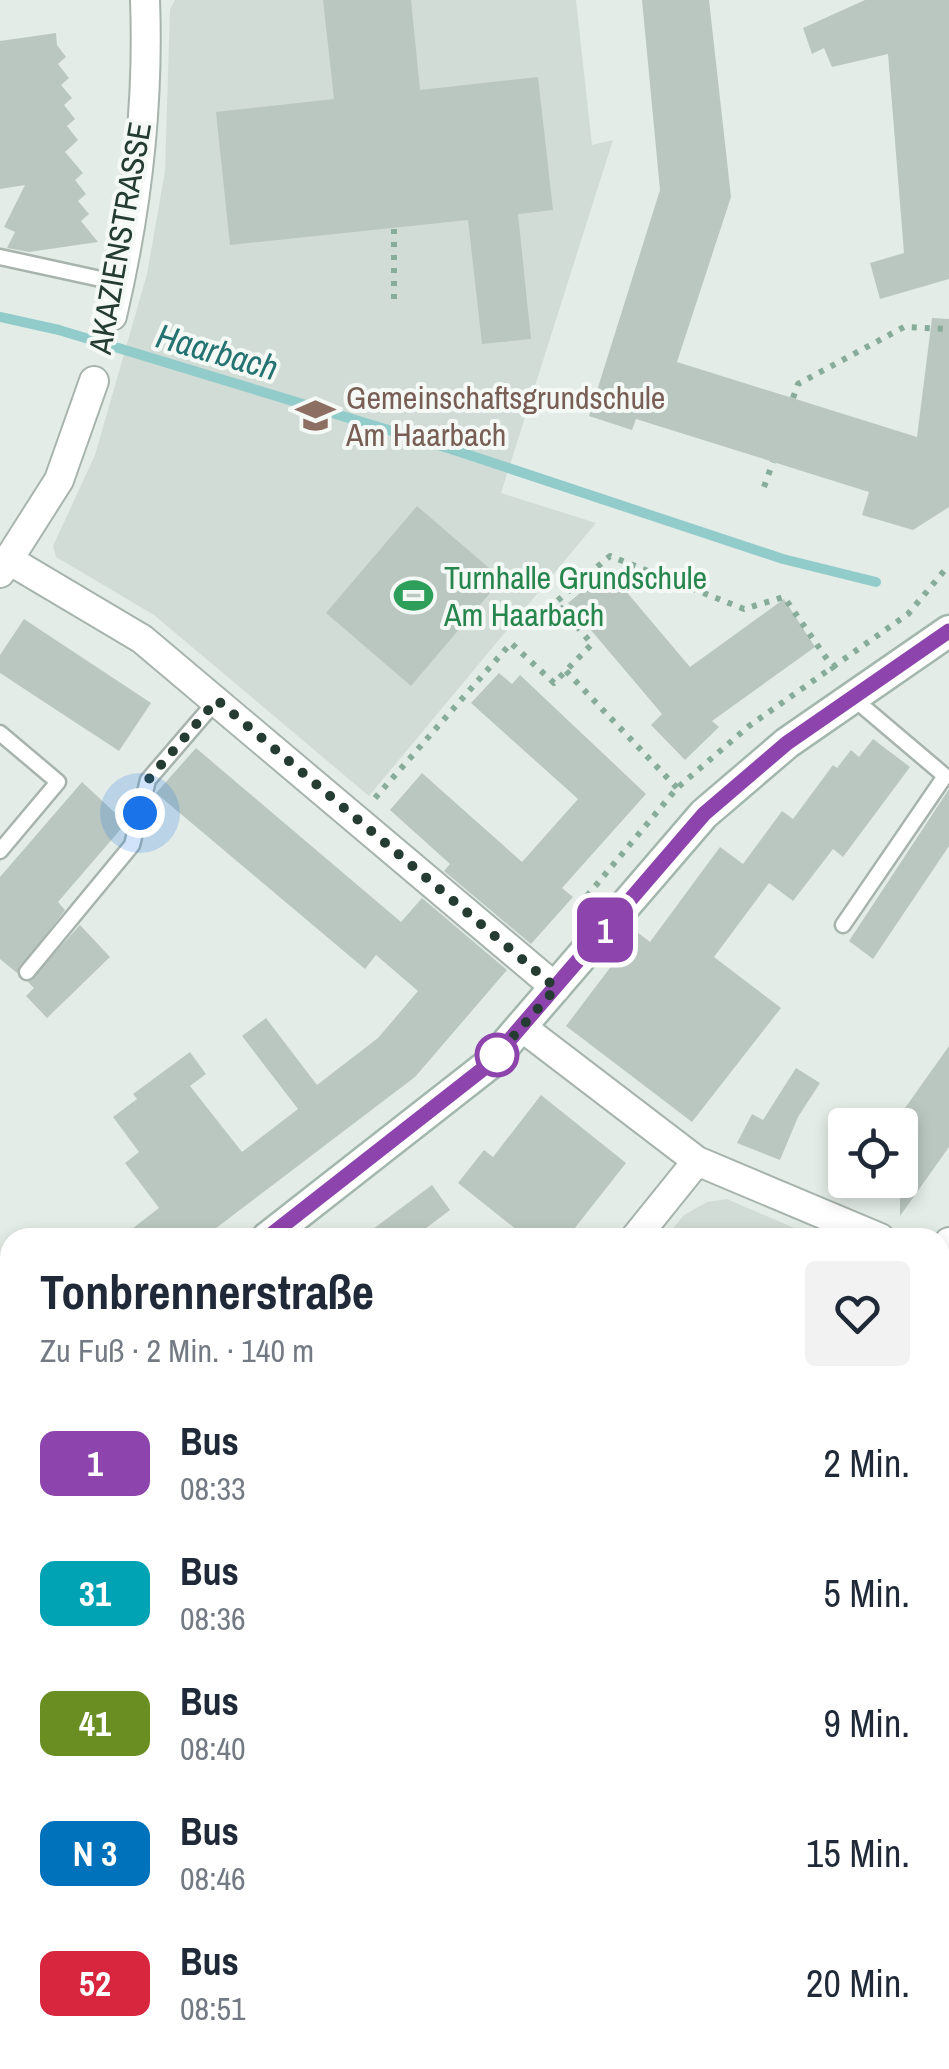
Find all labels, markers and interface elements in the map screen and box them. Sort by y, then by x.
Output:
street label: AKAZIENSTRASSE [78,119,161,358]
water label: Haarbach [151,312,283,391]
place label: Gemeinschaftsgrundschule Am Haarbach [345,376,665,456]
school or university icon: Gemeinschaftsgrundschule Am Haarbach [295,395,337,437]
place label: Turnhalle Grundschule Am Haarbach [443,556,707,636]
sports icon: Turnhalle Grundschule Am Haarbach [393,575,435,617]
your location [115,788,165,838]
line badge: 1 [572,898,638,962]
text: 1 [597,907,613,954]
unlabelled marker [476,1034,518,1076]
map controls [828,1108,918,1198]
button: locate [828,1108,918,1198]
text: Tonbrennerstraße [40,1259,374,1324]
button: heart [805,1261,910,1366]
text: Zu Fuß · 2 Min. · 140 m [40,1329,314,1372]
text: Bus [180,1416,239,1467]
text: 2 Min. [823,1438,910,1489]
text: 1 [87,1440,103,1487]
text: 08:33 [180,1467,246,1510]
text: Bus [180,1546,239,1597]
text: 5 Min. [823,1568,910,1619]
text: 31 [79,1570,111,1617]
text: 08:36 [180,1597,246,1640]
text: Bus [180,1676,239,1727]
text: 9 Min. [823,1698,910,1749]
text: 41 [79,1700,111,1747]
text: 08:40 [180,1727,246,1770]
text: Bus [180,1806,239,1857]
text: 15 Min. [806,1828,910,1879]
text: N 3 [73,1830,117,1877]
text: 08:46 [180,1857,246,1900]
text: Bus [180,1936,239,1987]
text: 20 Min. [806,1958,910,2009]
text: 52 [79,1960,111,2007]
text: 08:51 [180,1987,246,2030]

